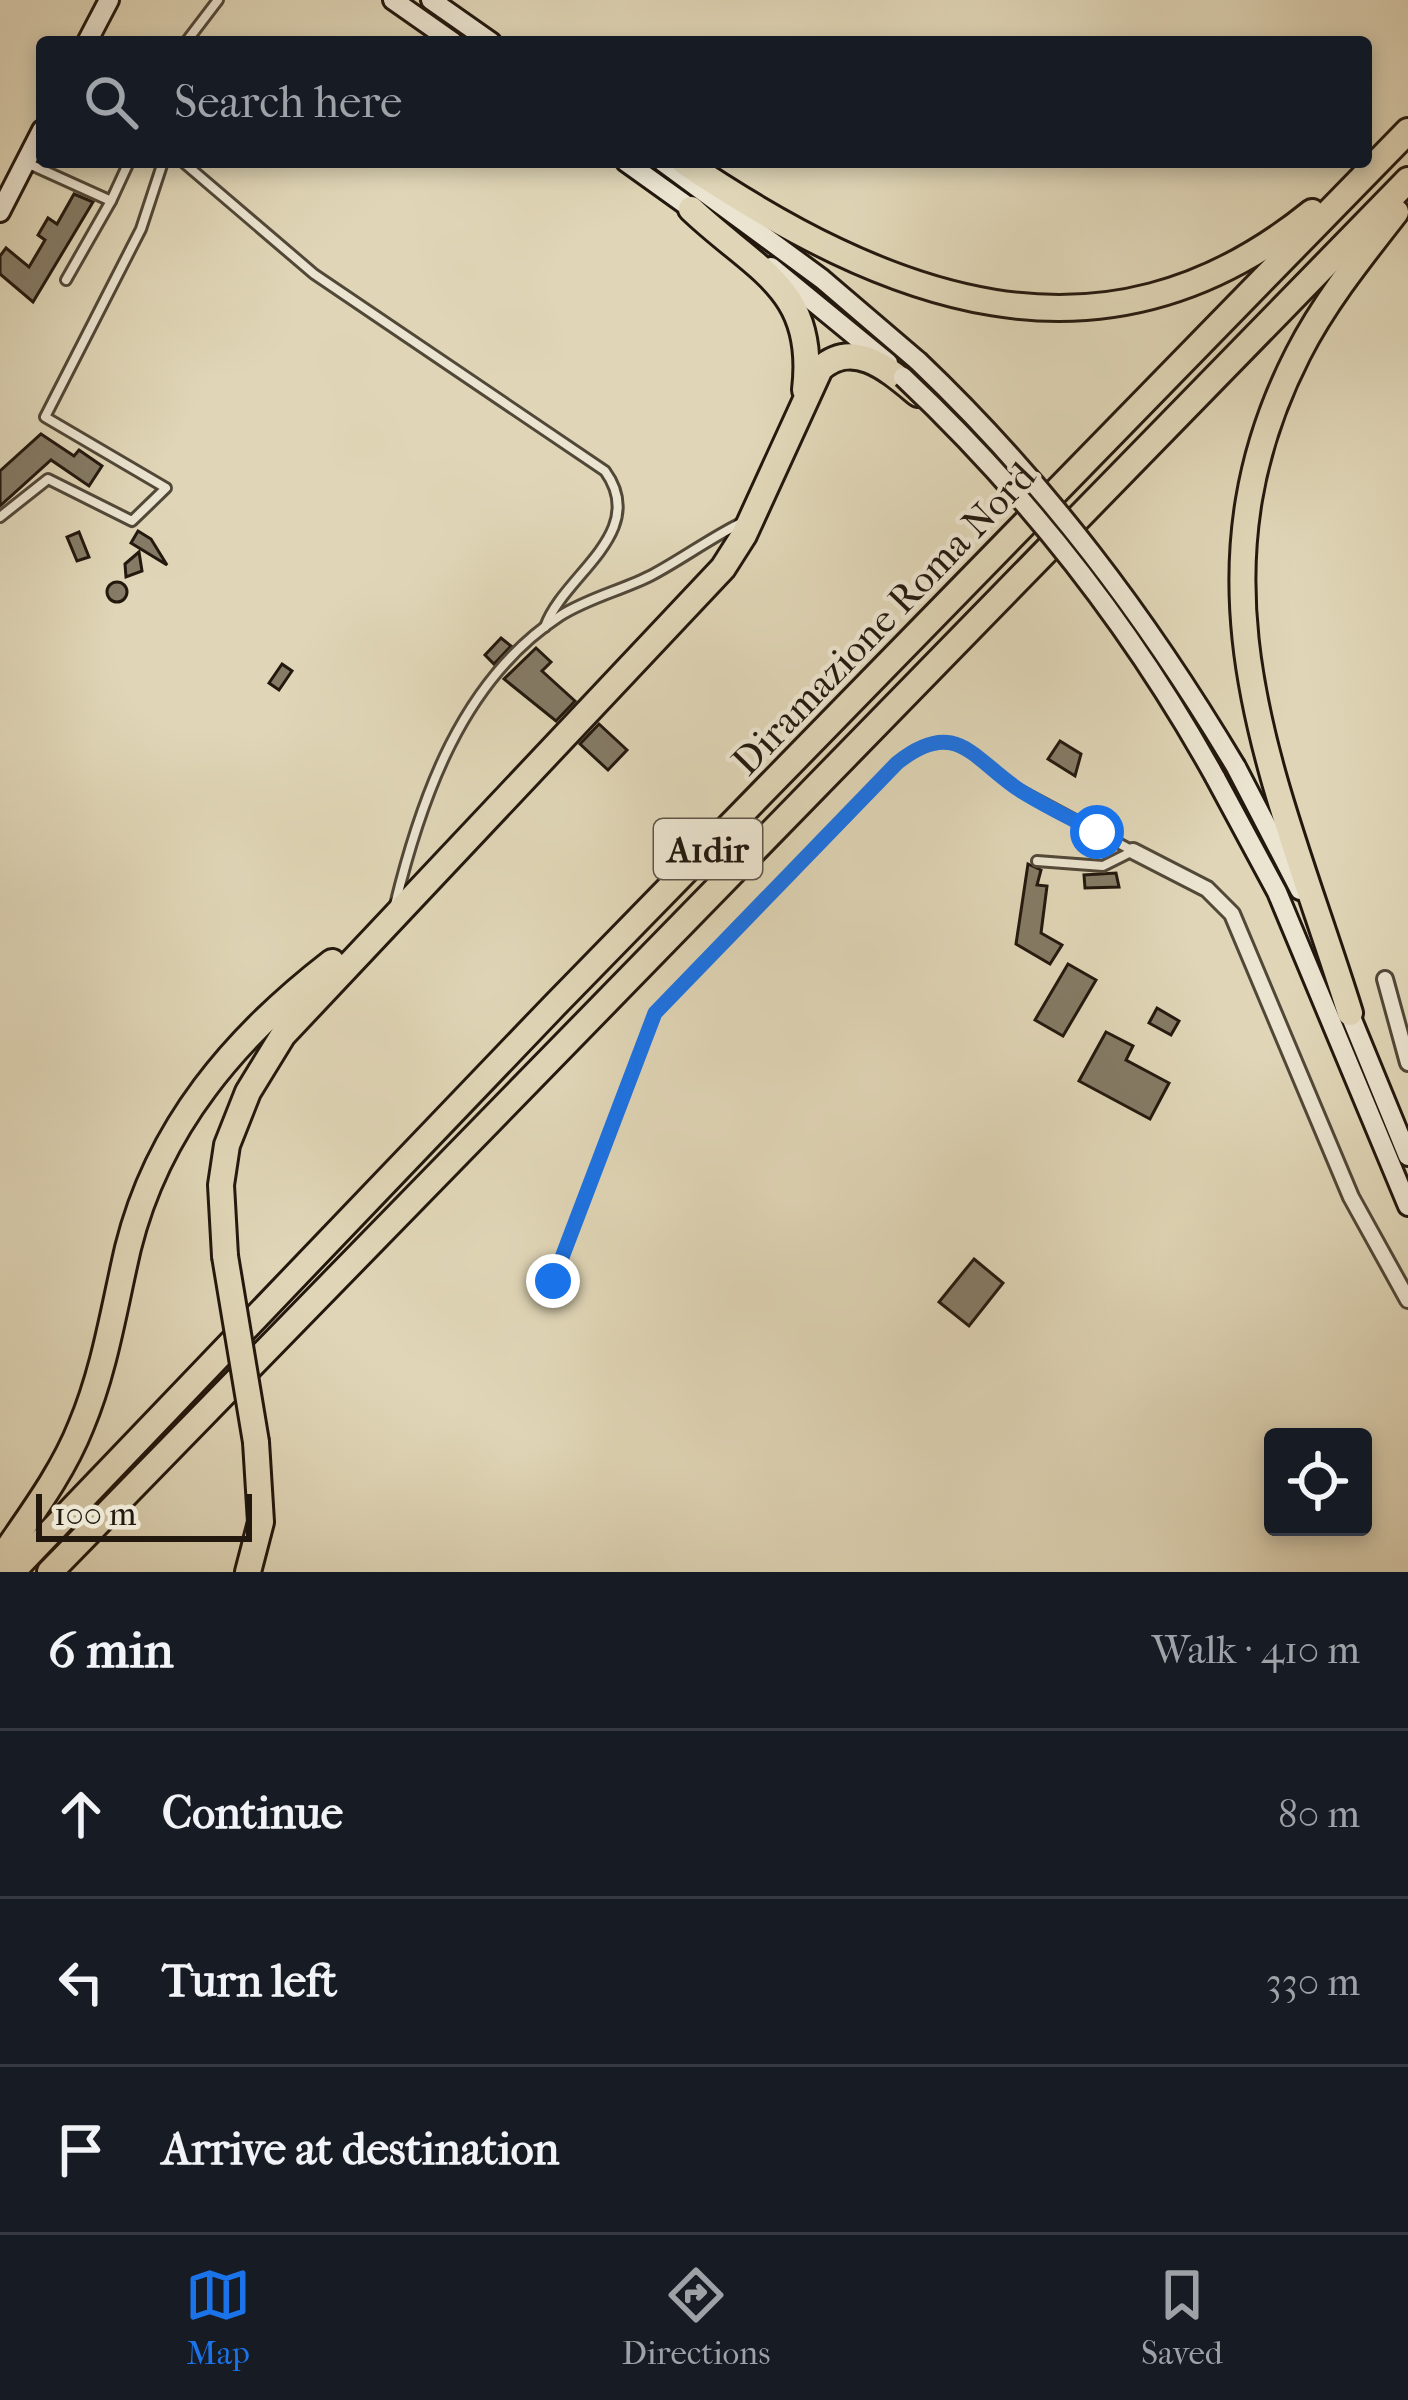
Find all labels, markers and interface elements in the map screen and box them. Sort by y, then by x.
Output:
search box [36,36,1372,168]
icon: search [78,69,144,135]
text: Search here [174,76,402,129]
street label: Diramazione Roma Nord [723,452,1045,784]
route start [1070,805,1124,859]
road number: A1dir [654,819,762,879]
route end [526,1254,580,1308]
map controls [1264,1428,1372,1536]
button: locate [1264,1428,1372,1536]
scale bar [36,1488,252,1541]
text: 100 m [54,1495,137,1534]
text: 6 min [48,1620,174,1680]
text: Walk · 410 m [1152,1627,1360,1673]
icon: ahead [48,1781,114,1847]
text: Continue [162,1787,343,1840]
text: 80 m [1278,1791,1360,1837]
icon: left [48,1949,114,2015]
text: Turn left [162,1955,337,2008]
text: 330 m [1266,1959,1360,2005]
icon: arrive [48,2117,114,2183]
text: Arrive at destination [162,2123,559,2176]
tab: Map [185,2262,251,2373]
tab: Directions [622,2262,770,2373]
tab: Saved [1141,2262,1223,2373]

